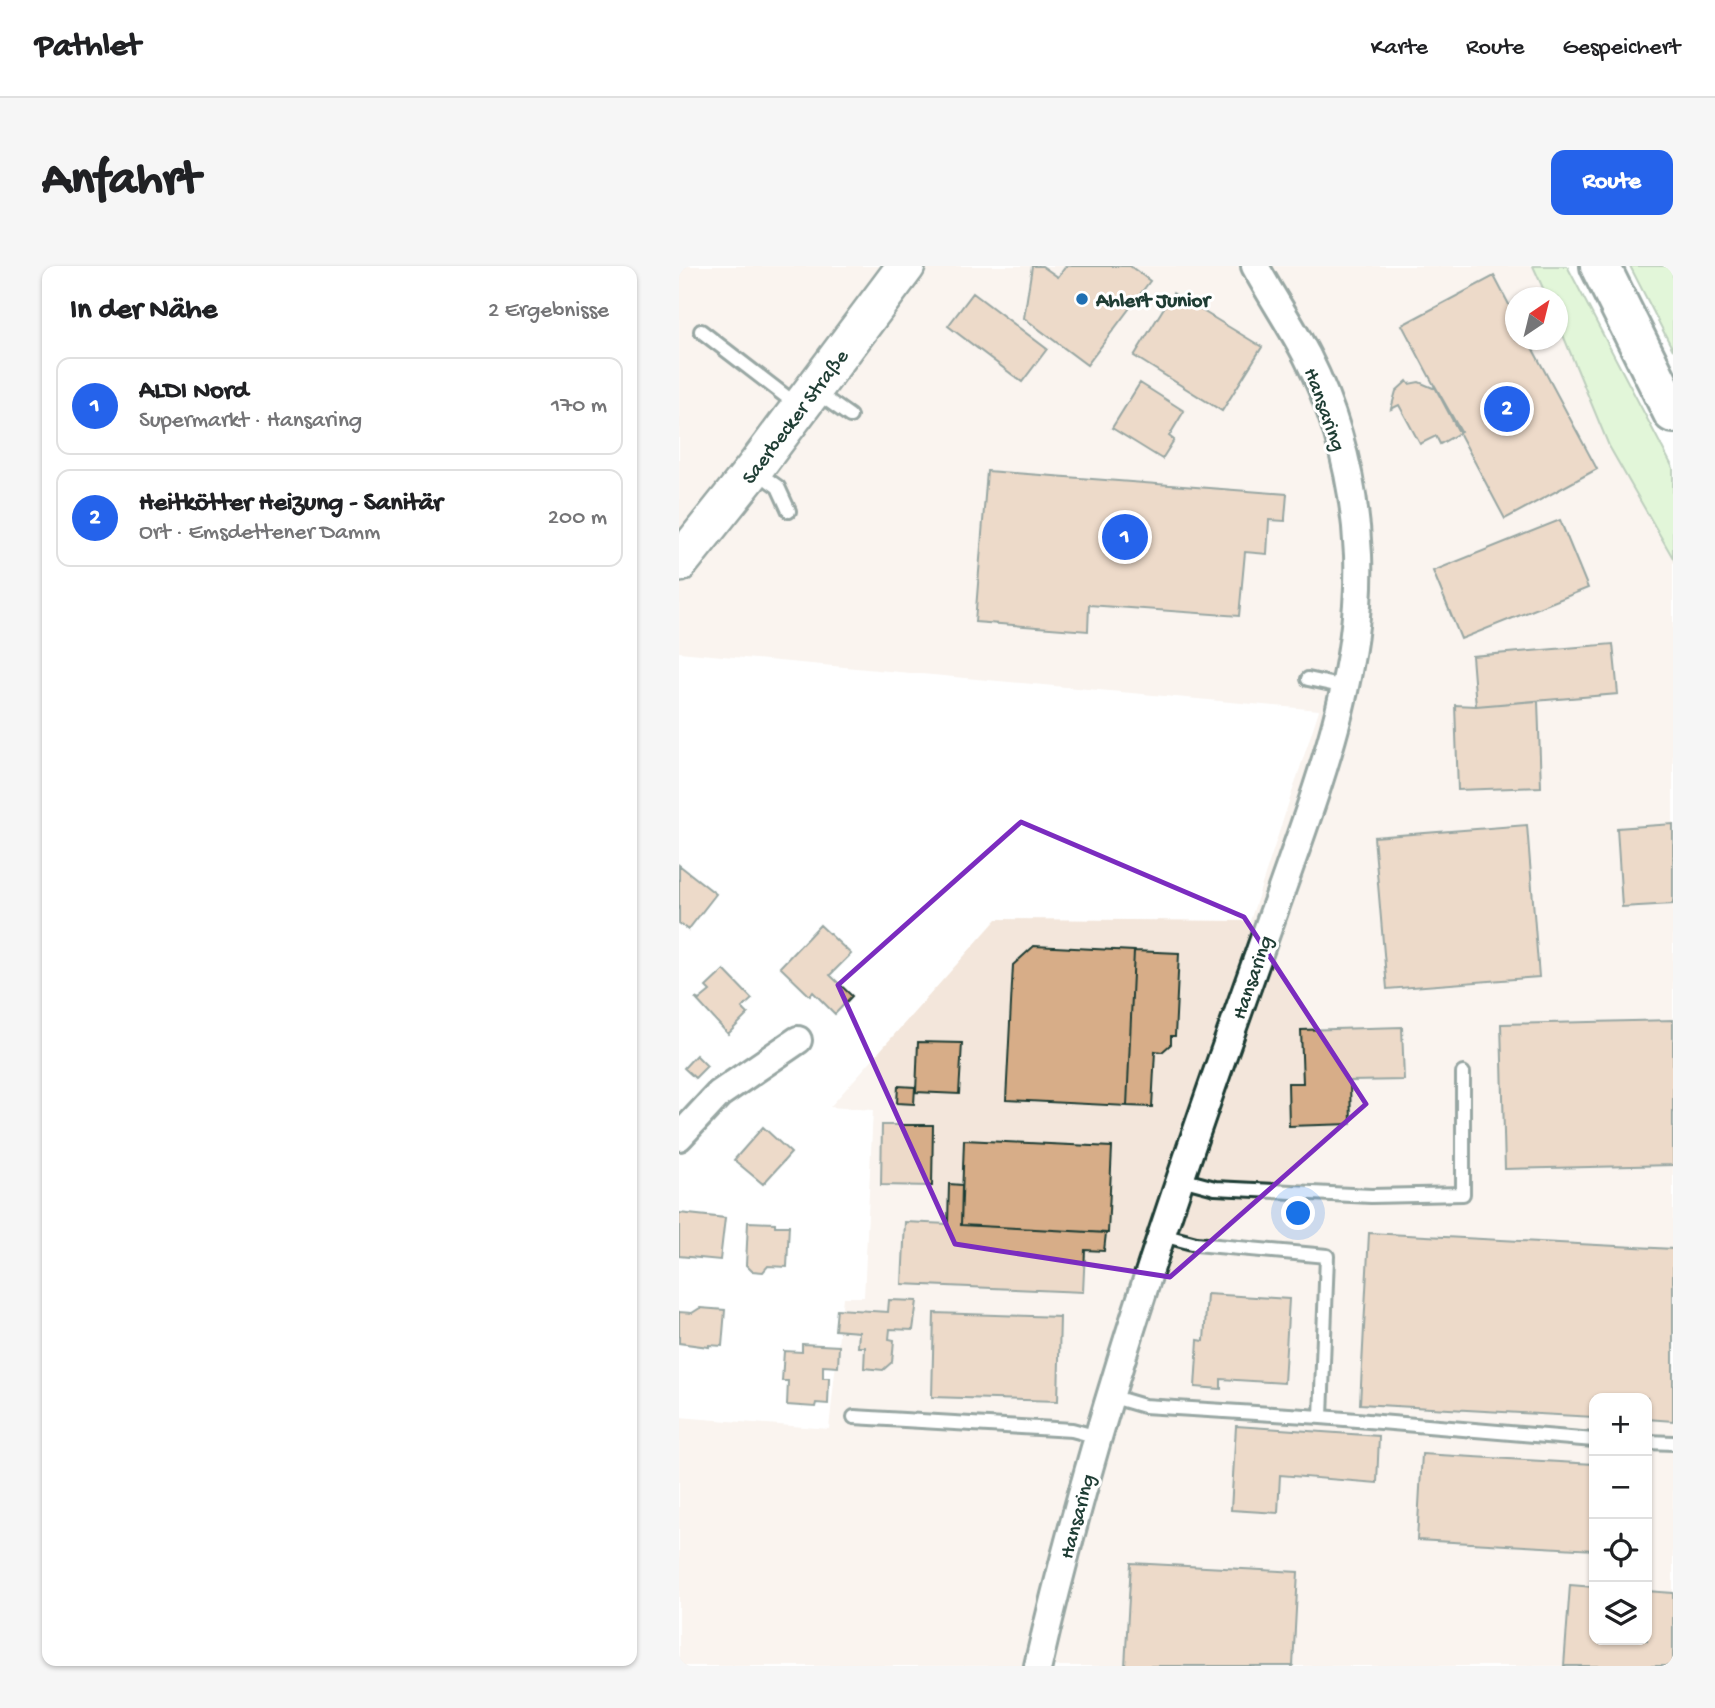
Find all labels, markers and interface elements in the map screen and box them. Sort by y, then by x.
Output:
text: Pathlet [35,29,141,67]
text: Karte [1371,34,1428,63]
text: Route [1466,34,1525,63]
text: Gespeichert [1563,34,1680,63]
button: Route [1551,150,1673,215]
text: Anfahrt [42,153,200,211]
north arrow [1505,287,1568,350]
place label: Ahlert Junior [1095,290,1213,315]
marker: Ahlert Junior [1074,291,1090,307]
text: In der Nähe [70,294,217,329]
text: 2 Ergebnisse [488,298,609,325]
street label: Saerbecker Straße [738,345,856,490]
street label: Hansaring [1296,365,1349,455]
text: ALDI Nord [139,377,248,408]
pin: 2 [1484,383,1530,435]
text: 1 [90,393,100,420]
text: 170 m [551,393,607,420]
text: Supermarkt · Hansaring [139,408,362,435]
text: Heitkötter Heizung - Sanitär [139,489,443,520]
text: 2 [89,505,101,532]
text: 200 m [548,505,607,532]
pin: 1 [1102,511,1148,563]
text: Ort · Emsdettener Damm [139,520,380,547]
street label: Hansaring [1228,933,1280,1023]
your location [1281,1196,1315,1230]
map controls [1589,1393,1652,1645]
button: + [1589,1393,1652,1456]
button: − [1589,1456,1652,1519]
street label: Hansaring [1056,1472,1103,1562]
button: locate [1589,1519,1652,1582]
button: layers [1589,1582,1652,1645]

